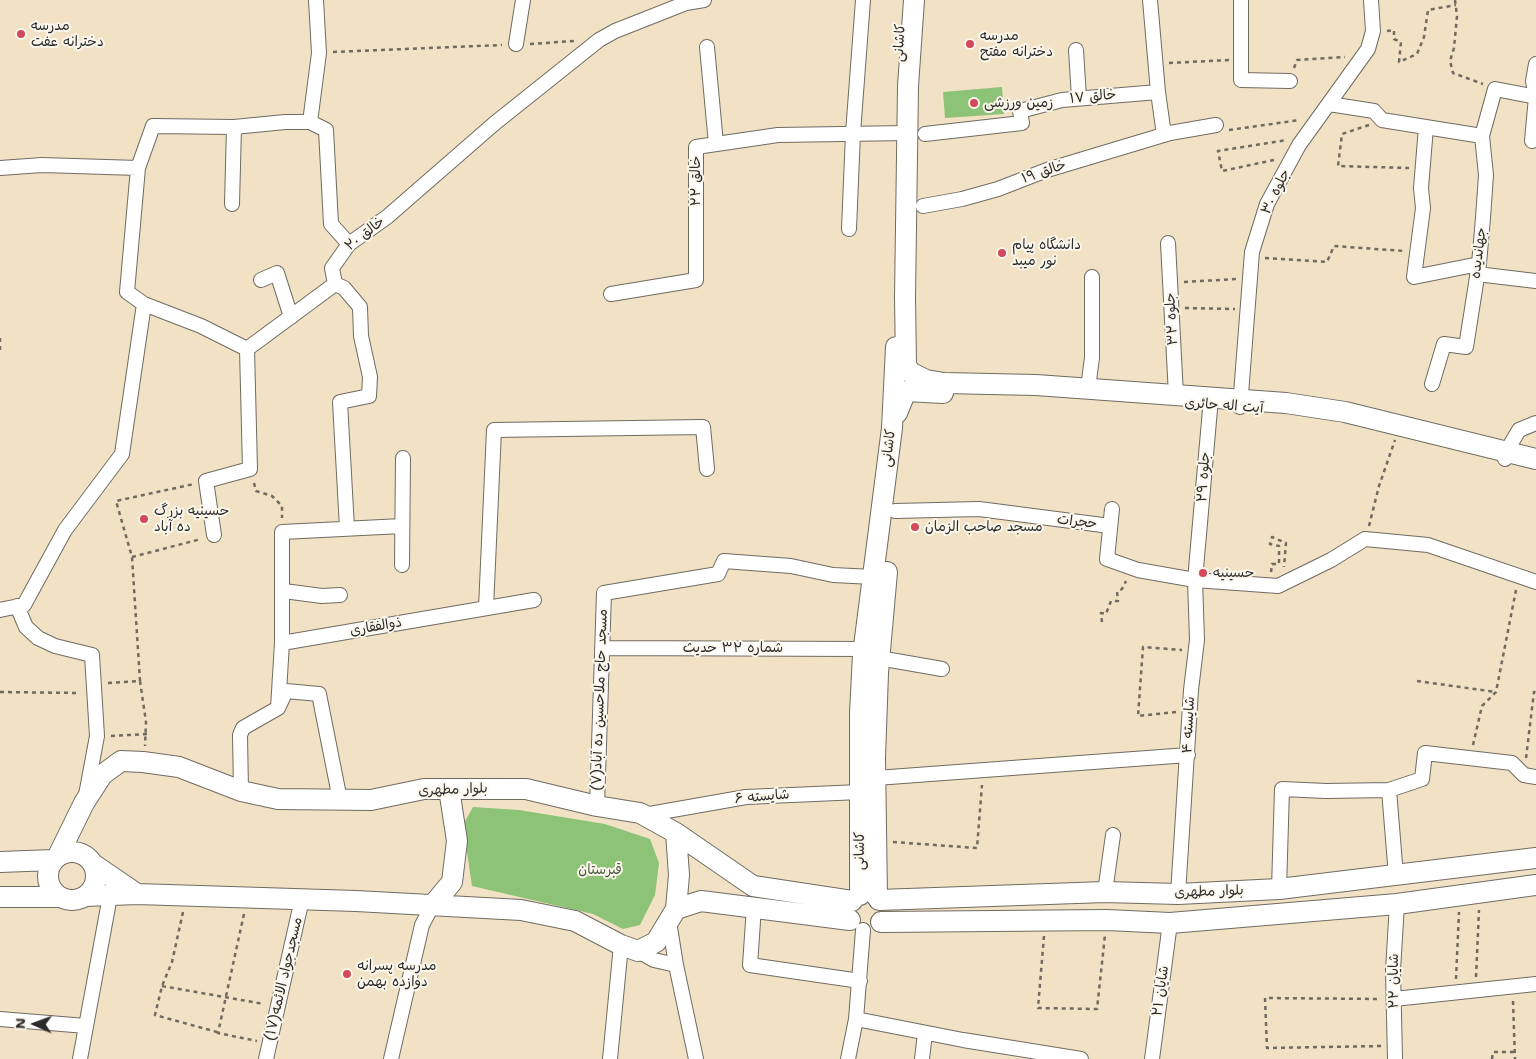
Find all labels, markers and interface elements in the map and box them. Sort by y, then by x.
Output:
place label: مدرسه دخترانه عفت [31,18,104,50]
street label: کاشانی [891,23,909,63]
marker: مدرسه دخترانه عفت [15,28,27,40]
place label: مدرسه دخترانه مفتح [980,28,1053,60]
marker: مدرسه دخترانه مفتح [964,38,976,50]
street label: خالق ۱۷ [1069,87,1117,107]
place label: زمین ورزشی [984,95,1053,111]
marker: زمین ورزشی [968,97,980,109]
street label: خالق ۲۲ [688,156,704,206]
street label: خالق ۱۹ [1020,157,1068,187]
street label: جلوه ۳۰ [1258,167,1294,217]
street label: خالق ۲۰ [342,213,388,255]
street label: جهاندیده [1468,226,1490,280]
place label: دانشگاه پیام نور میبد [1012,237,1081,270]
marker: دانشگاه پیام نور میبد [996,247,1008,259]
street label: جلوه ۳۲ [1162,292,1182,346]
street label: آیت اله حائری [1184,395,1264,417]
street label: کاشانی [878,428,900,468]
street label: جلوه ۲۹ [1194,451,1214,503]
place label: حسینیه بزرگ ده آباد [154,503,229,536]
street label: حجرات [1056,511,1098,533]
marker: حسینیه بزرگ ده آباد [138,513,150,525]
place label: مسجد صاحب الزمان [925,519,1043,535]
marker: مسجد صاحب الزمان [909,521,921,533]
place label: حسینیه [1213,565,1254,581]
marker: حسینیه [1197,567,1209,579]
street label: مسجد حاج ملاحسین ده آباد(۷) [588,609,612,791]
street label: ذوالفقاری [349,614,403,640]
street label: شماره ۳۲ حدیث [683,640,783,656]
street label: شایسته ۴ [1179,696,1199,754]
street label: بلوار مطهری [418,780,488,800]
street label: شایسته ۶ [734,786,790,808]
street label: کاشانی [852,832,868,870]
park label: قبرستان [578,862,622,878]
street label: بلوار مطهری [1174,882,1244,902]
street label: مسجدجواد الائمه(۱۷) [262,915,306,1043]
street label: شایان ۲۲ [1386,953,1402,1009]
place label: مدرسه پسرانه دوازده بهمن [357,958,437,990]
street label: شایان ۲۱ [1149,965,1173,1017]
marker: مدرسه پسرانه دوازده بهمن [341,968,353,980]
north arrow [10,999,60,1049]
text: N [11,1018,29,1029]

